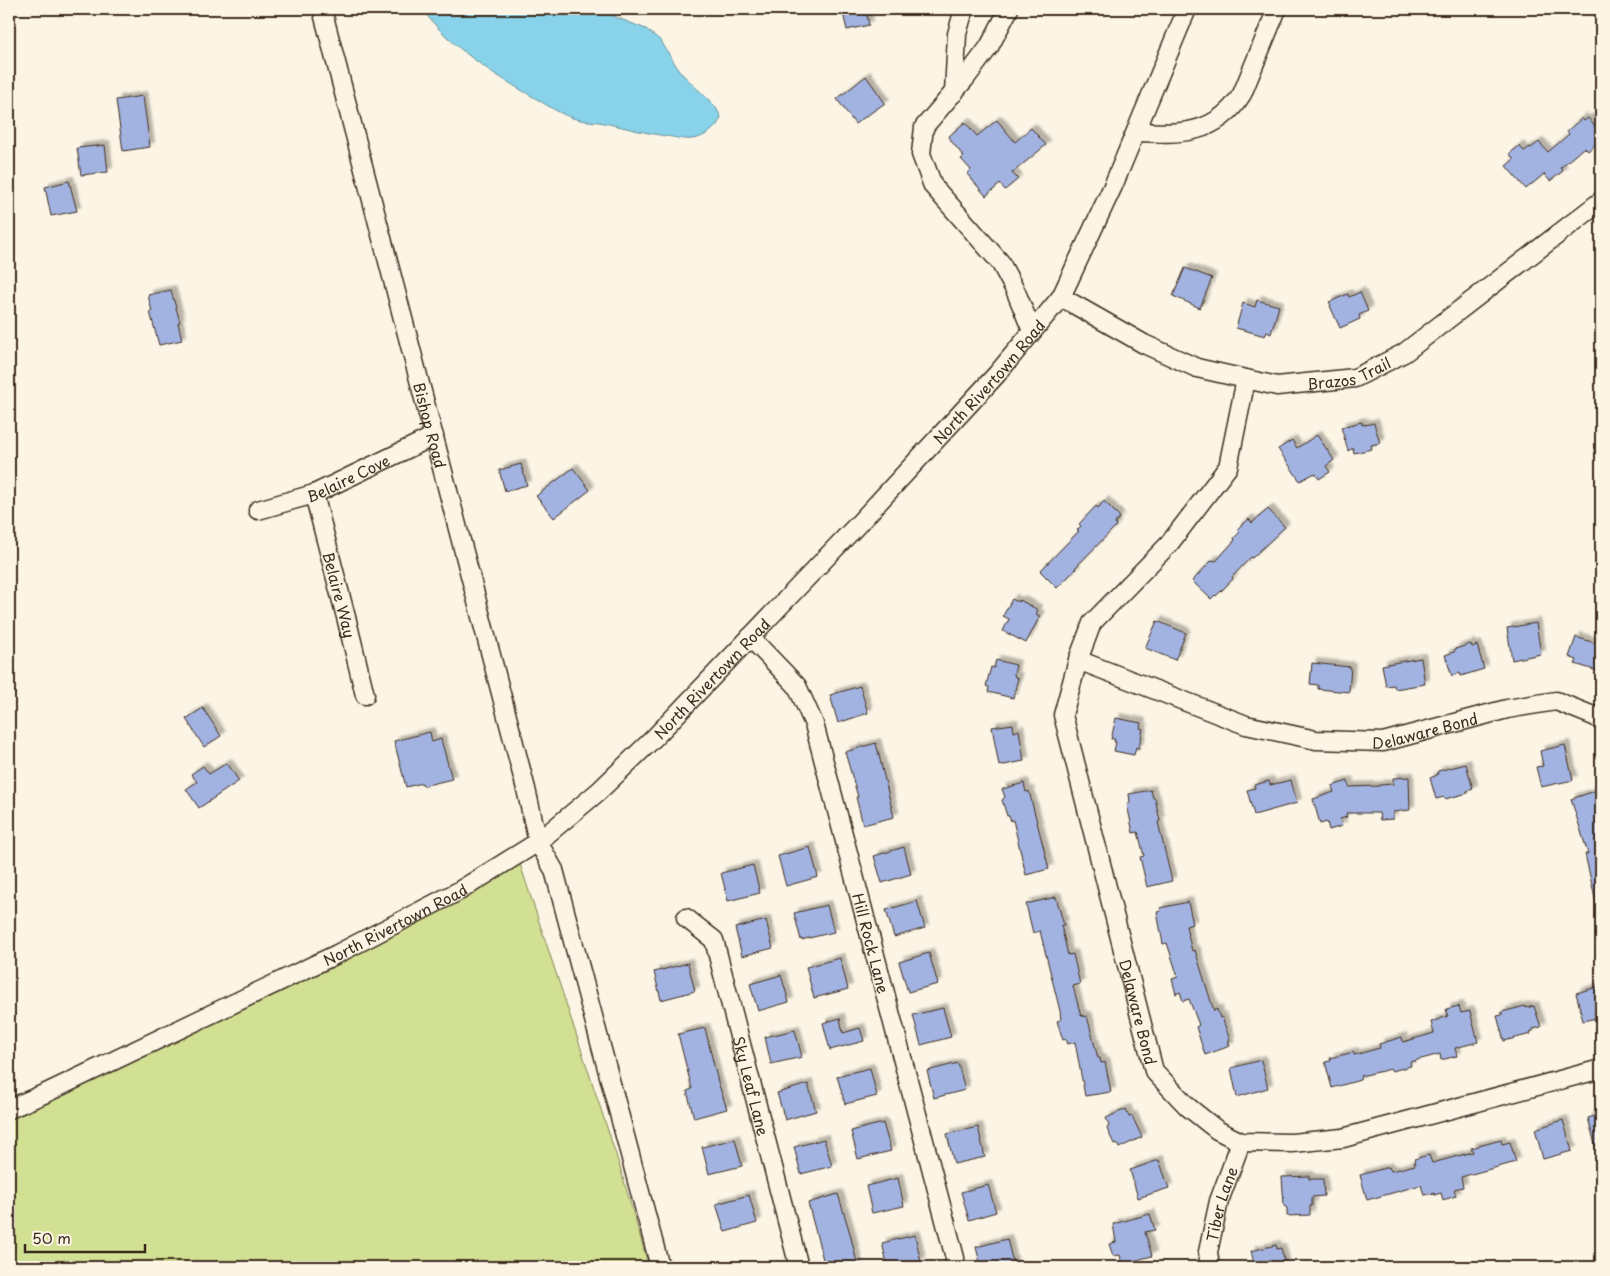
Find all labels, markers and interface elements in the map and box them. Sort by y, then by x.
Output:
street label: North Rivertown Road [927,314,1050,449]
street label: Brazos Trail [1306,350,1394,394]
street label: Bishop Road [409,380,453,470]
street label: Belaire Cove [304,448,393,507]
street label: Belaire Way [318,549,362,640]
street label: North Rivertown Road [648,612,775,744]
street label: Delaware Bond [1372,706,1480,754]
street label: North Rivertown Road [319,877,472,971]
street label: Hill Rock Lane [848,890,896,996]
street label: Delaware Bond [1114,957,1163,1067]
street label: Sky Leaf Lane [728,1033,776,1138]
street label: Tiber Lane [1199,1163,1242,1243]
scale bar [25,1221,145,1253]
text: 50 m [32,1226,71,1249]

